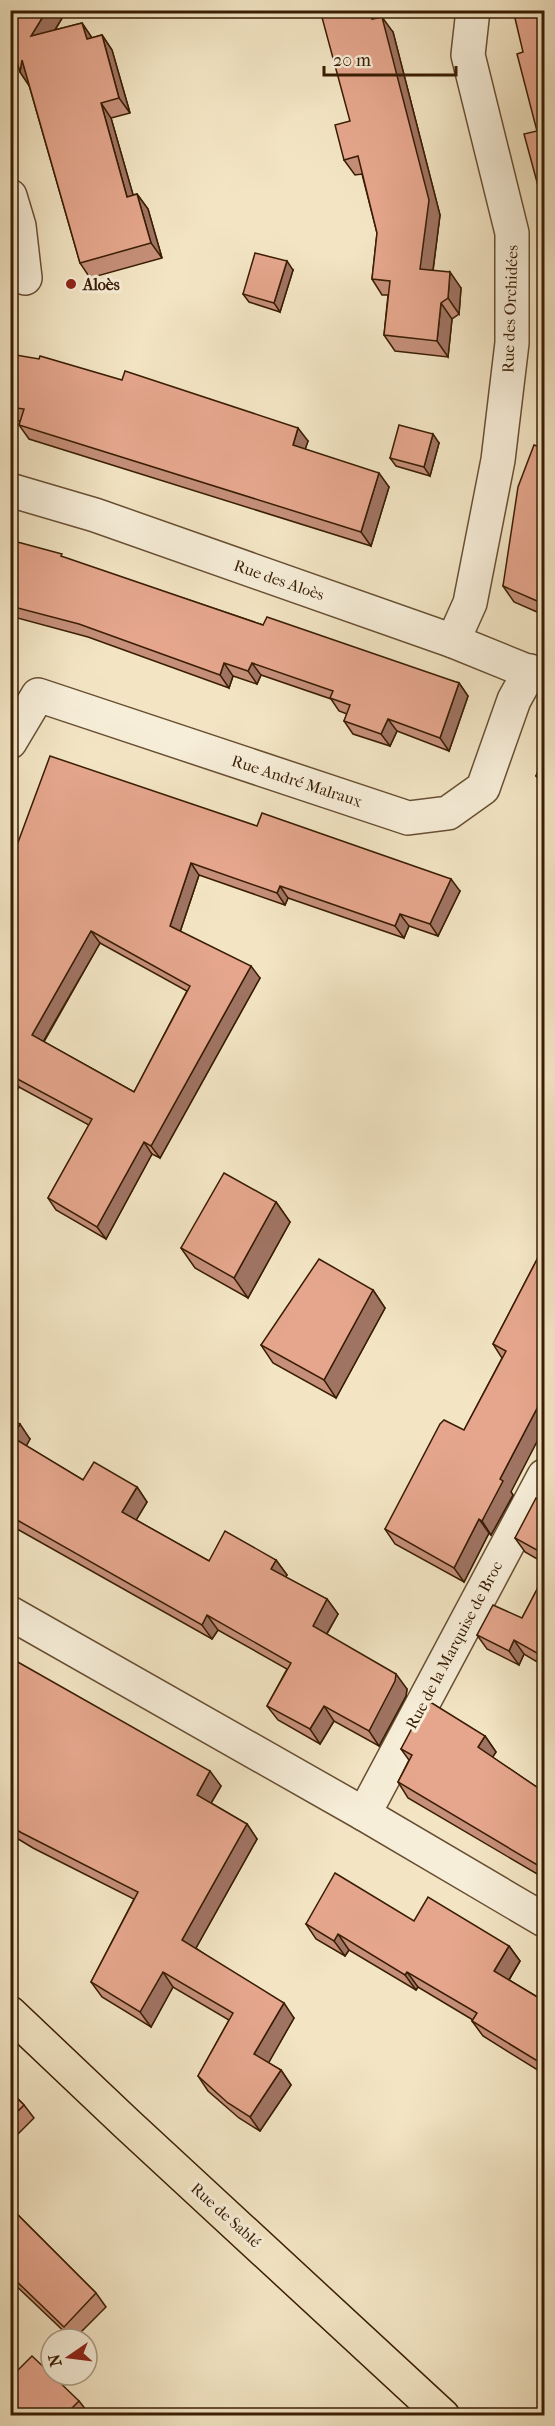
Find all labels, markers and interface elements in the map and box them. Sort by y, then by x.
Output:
scale bar [324,39,456,77]
text: 20 m [333,50,371,71]
street label: Rue des Orchidées [498,245,522,373]
place label: Aloès [82,275,120,294]
marker: Aloès [64,277,78,291]
street label: Rue des Aloès [231,556,327,604]
street label: Rue André Malraux [229,751,365,811]
street label: Rue de la Marquise de Broc [402,1558,506,1732]
street label: Rue de Sablé [187,2179,265,2252]
north arrow [39,2327,99,2387]
text: N [44,2351,66,2369]

